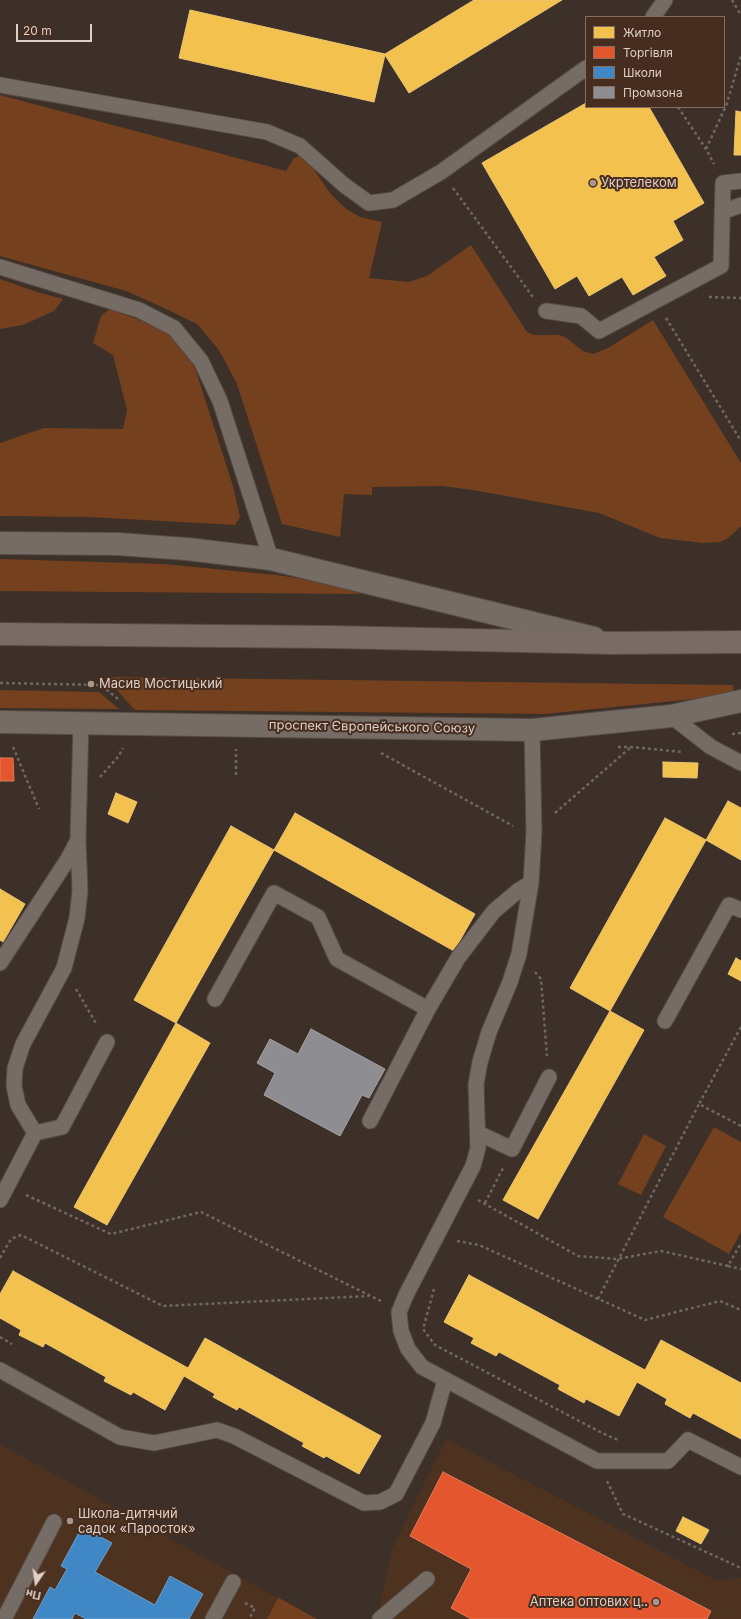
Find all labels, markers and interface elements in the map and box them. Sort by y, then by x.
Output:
scale bar [18,16,94,42]
legend [585,16,725,108]
text: 20 m [23,23,52,38]
text: Житло [623,25,661,40]
text: Торгівля [623,45,673,60]
text: Школи [623,65,662,80]
text: Промзона [623,85,683,100]
place label: Укртелеком [601,175,677,191]
marker: Укртелеком [588,178,598,188]
place label: Масив Мостицький [99,676,223,692]
marker: Масив Мостицький [86,679,96,689]
street label: проспект Європейського Союзу [269,717,475,737]
place label: Школа-дитячий садок «Паросток» [78,1506,195,1537]
marker: Школа-дитячий садок «Паросток» [65,1516,75,1526]
north arrow [16,1563,56,1603]
text: Пн [24,1586,42,1603]
place label: Аптека оптових ц‥ [530,1594,648,1610]
marker: Аптека оптових ц‥ [651,1597,661,1607]

